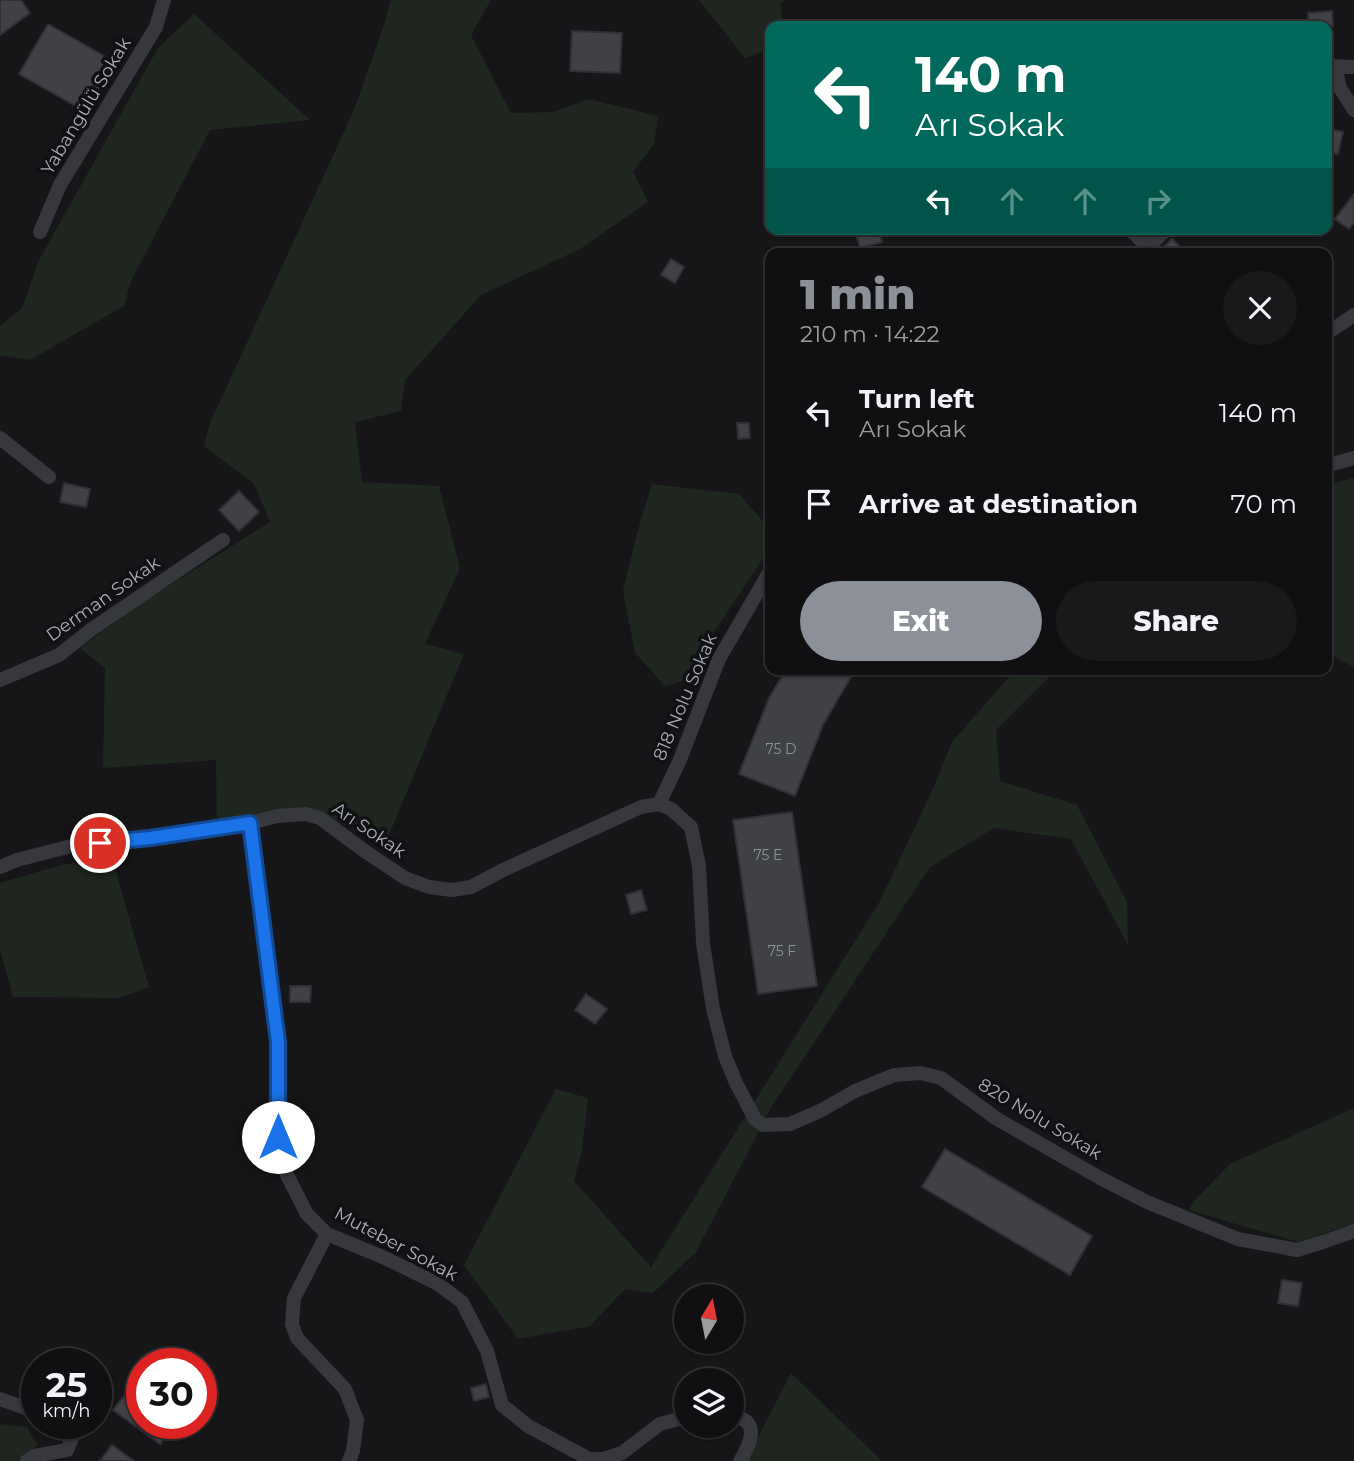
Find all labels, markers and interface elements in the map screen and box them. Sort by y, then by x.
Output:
street label: Yabangülü Sokak [36,33,136,179]
text: 140 m [915,45,1067,104]
icon: left [800,49,891,140]
text: Arı Sokak [915,105,1064,144]
icon: left [920,182,958,220]
icon: ahead [993,182,1031,220]
icon: ahead [1066,182,1104,220]
icon: right [1139,182,1177,220]
text: 1 min [800,268,916,320]
button: close [1223,271,1297,345]
text: 210 m · 14:22 [800,320,940,348]
text: Turn left [859,383,975,415]
icon: left [800,394,838,432]
text: 140 m [1219,397,1297,429]
text: Arı Sokak [859,415,966,443]
icon: arrive [800,485,838,523]
text: Arrive at destination [859,488,1138,520]
text: 70 m [1231,488,1297,520]
street label: Derman Sokak [42,551,164,646]
button: Exit [800,581,1042,661]
button: Share [1056,581,1297,661]
street label: 818 Nolu Sokak [648,630,722,764]
house number: 75 D [765,740,797,758]
street label: Arı Sokak [328,797,410,863]
pin [70,813,130,873]
icon: arrive [81,824,119,862]
house number: 75 E [754,846,782,864]
house number: 75 F [768,942,796,960]
street label: 820 Nolu Sokak [974,1073,1106,1165]
position arrow [241,1100,315,1174]
street label: Muteber Sokak [331,1202,462,1286]
north arrow [674,1284,744,1354]
map controls [674,1284,744,1438]
speed limit sign: 30 [126,1348,217,1439]
text: 25 [46,1363,87,1406]
button: layers [674,1368,744,1438]
text: km/h [42,1400,91,1422]

